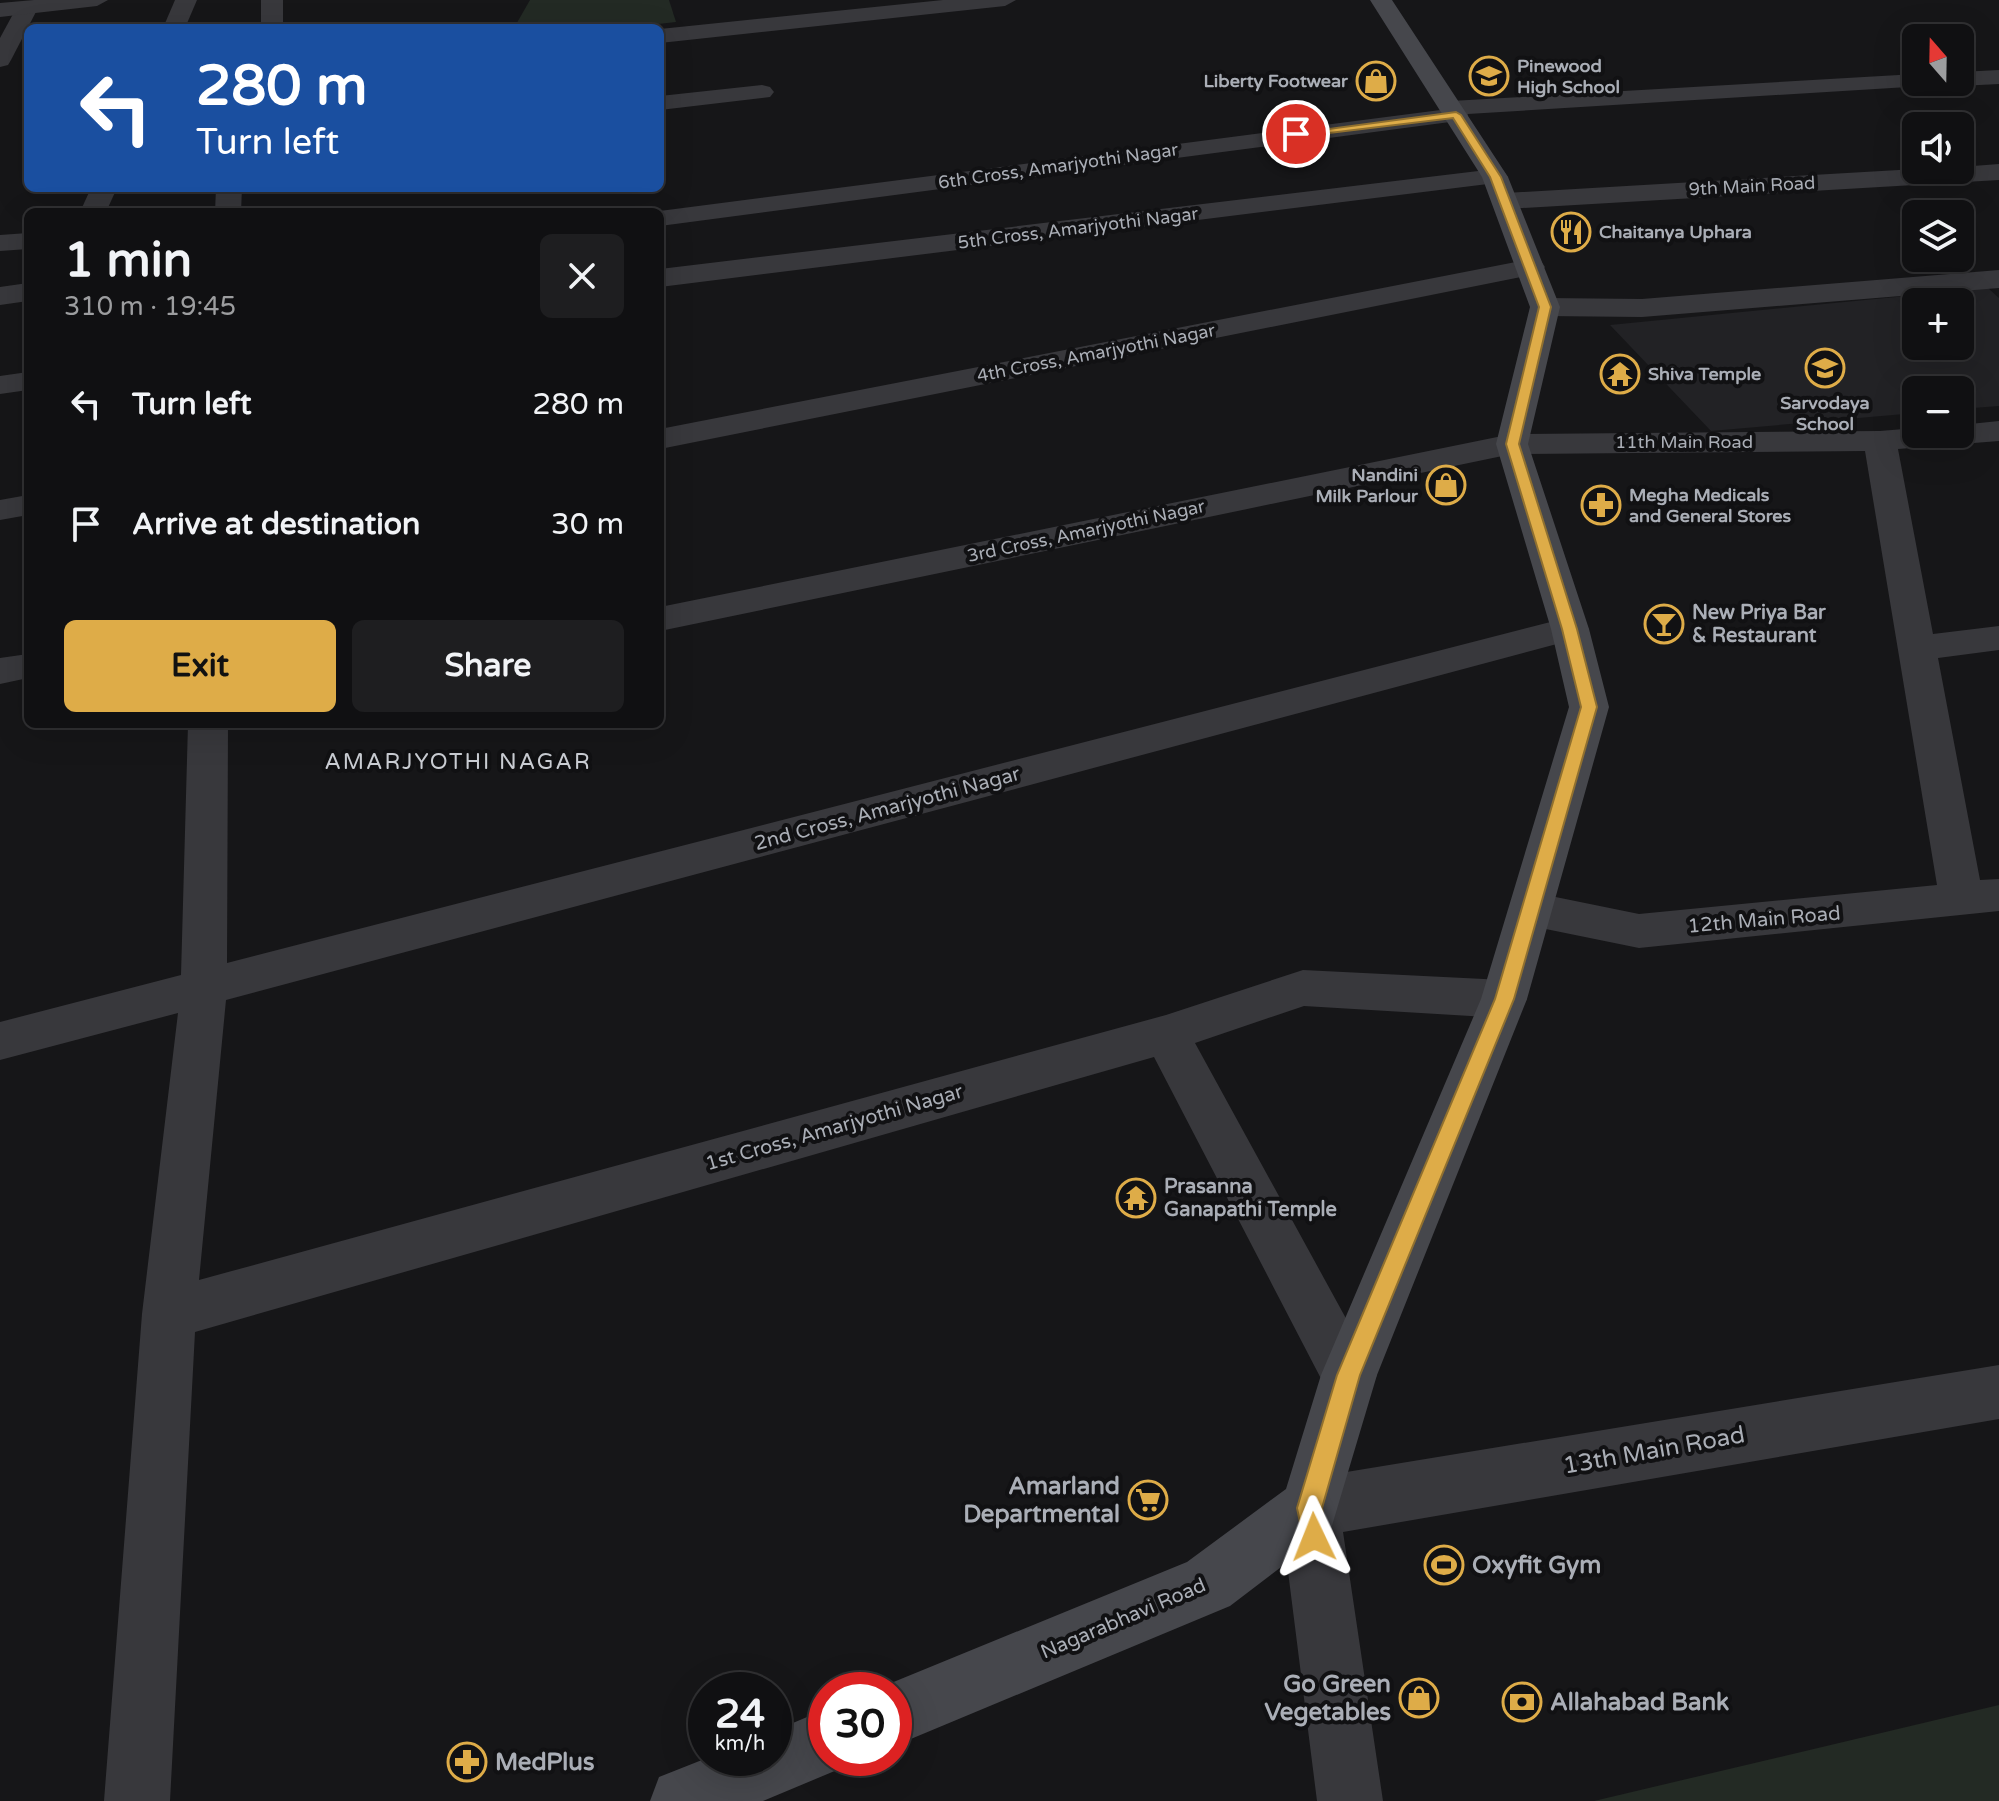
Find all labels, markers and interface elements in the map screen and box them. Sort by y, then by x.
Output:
north arrow [1902,24,1974,96]
map controls [1902,24,1974,448]
text: 280 m [196,53,367,120]
school or university icon: Pinewood High School [1468,55,1510,97]
place label: Pinewood High School [1517,55,1620,98]
icon: left [64,56,168,160]
shop icon: Liberty Footwear [1355,60,1397,102]
place label: Liberty Footwear [1203,70,1349,92]
pin [1262,100,1330,168]
icon: arrive [1274,112,1318,156]
button: sound [1902,112,1974,184]
text: Turn left [196,121,339,164]
street label: 6th Cross, Amarjyothi Nagar [937,138,1180,194]
street label: 9th Main Road [1688,172,1816,200]
button: layers [1902,200,1974,272]
street label: 5th Cross, Amarjyothi Nagar [956,202,1200,254]
restaurant icon: Chaitanya Uphara [1550,211,1592,253]
place label: Chaitanya Uphara [1599,221,1752,243]
text: 1 min [64,232,192,290]
button: close [540,234,624,318]
button: + [1902,288,1974,360]
text: 310 m · 19:45 [64,291,236,322]
street label: 4th Cross, Amarjyothi Nagar [975,319,1217,387]
school or university icon: Sarvodaya School [1804,347,1846,389]
temple icon: Shiva Temple [1599,353,1641,395]
place label: Shiva Temple [1648,363,1761,385]
button: − [1902,376,1974,448]
icon: left [64,382,108,426]
text: Turn left [132,386,251,423]
text: 280 m [532,386,624,423]
place label: Sarvodaya School [1780,392,1870,435]
street label: 11th Main Road [1615,431,1753,453]
place label: Nandini Milk Parlour [1315,464,1419,507]
shop icon: Nandini Milk Parlour [1425,464,1467,506]
pharmacy icon: Megha Medicals and General Stores [1580,484,1622,526]
place label: Megha Medicals and General Stores [1629,484,1791,527]
street label: 3rd Cross, Amarjyothi Nagar [965,495,1207,567]
icon: arrive [64,502,108,546]
text: Arrive at destination [132,506,420,543]
text: 30 m [551,506,624,543]
place label: New Priya Bar & Restaurant [1692,601,1826,648]
bar icon: New Priya Bar & Restaurant [1643,603,1685,645]
button: Exit [64,620,336,712]
button: Share [352,620,624,712]
district label: AMARJYOTHI NAGAR [324,749,592,775]
street label: 2nd Cross, Amarjyothi Nagar [752,762,1023,856]
street label: 12th Main Road [1687,901,1842,939]
street label: 1st Cross, Amarjyothi Nagar [703,1080,966,1176]
place label: Prasanna Ganapathi Temple [1164,1175,1337,1222]
temple icon: Prasanna Ganapathi Temple [1115,1177,1157,1219]
street label: 13th Main Road [1561,1420,1747,1481]
place label: Amarland Departmental [963,1472,1120,1529]
supermarket icon: Amarland Departmental [1127,1479,1169,1521]
position arrow [1272,1495,1356,1579]
sports icon: Oxyfit Gym [1423,1544,1465,1586]
place label: Oxyfit Gym [1472,1551,1601,1580]
street label: Nagarabhavi Road [1037,1573,1210,1665]
place label: Go Green Vegetables [1264,1670,1391,1727]
speed limit sign: 30 [808,1672,912,1776]
shop icon: Go Green Vegetables [1398,1677,1440,1719]
bank icon: Allahabad Bank [1501,1681,1543,1723]
place label: Allahabad Bank [1550,1688,1729,1717]
text: 24 [715,1690,765,1738]
text: km/h [715,1732,765,1756]
pharmacy icon: MedPlus [446,1741,488,1783]
place label: MedPlus [495,1748,594,1777]

